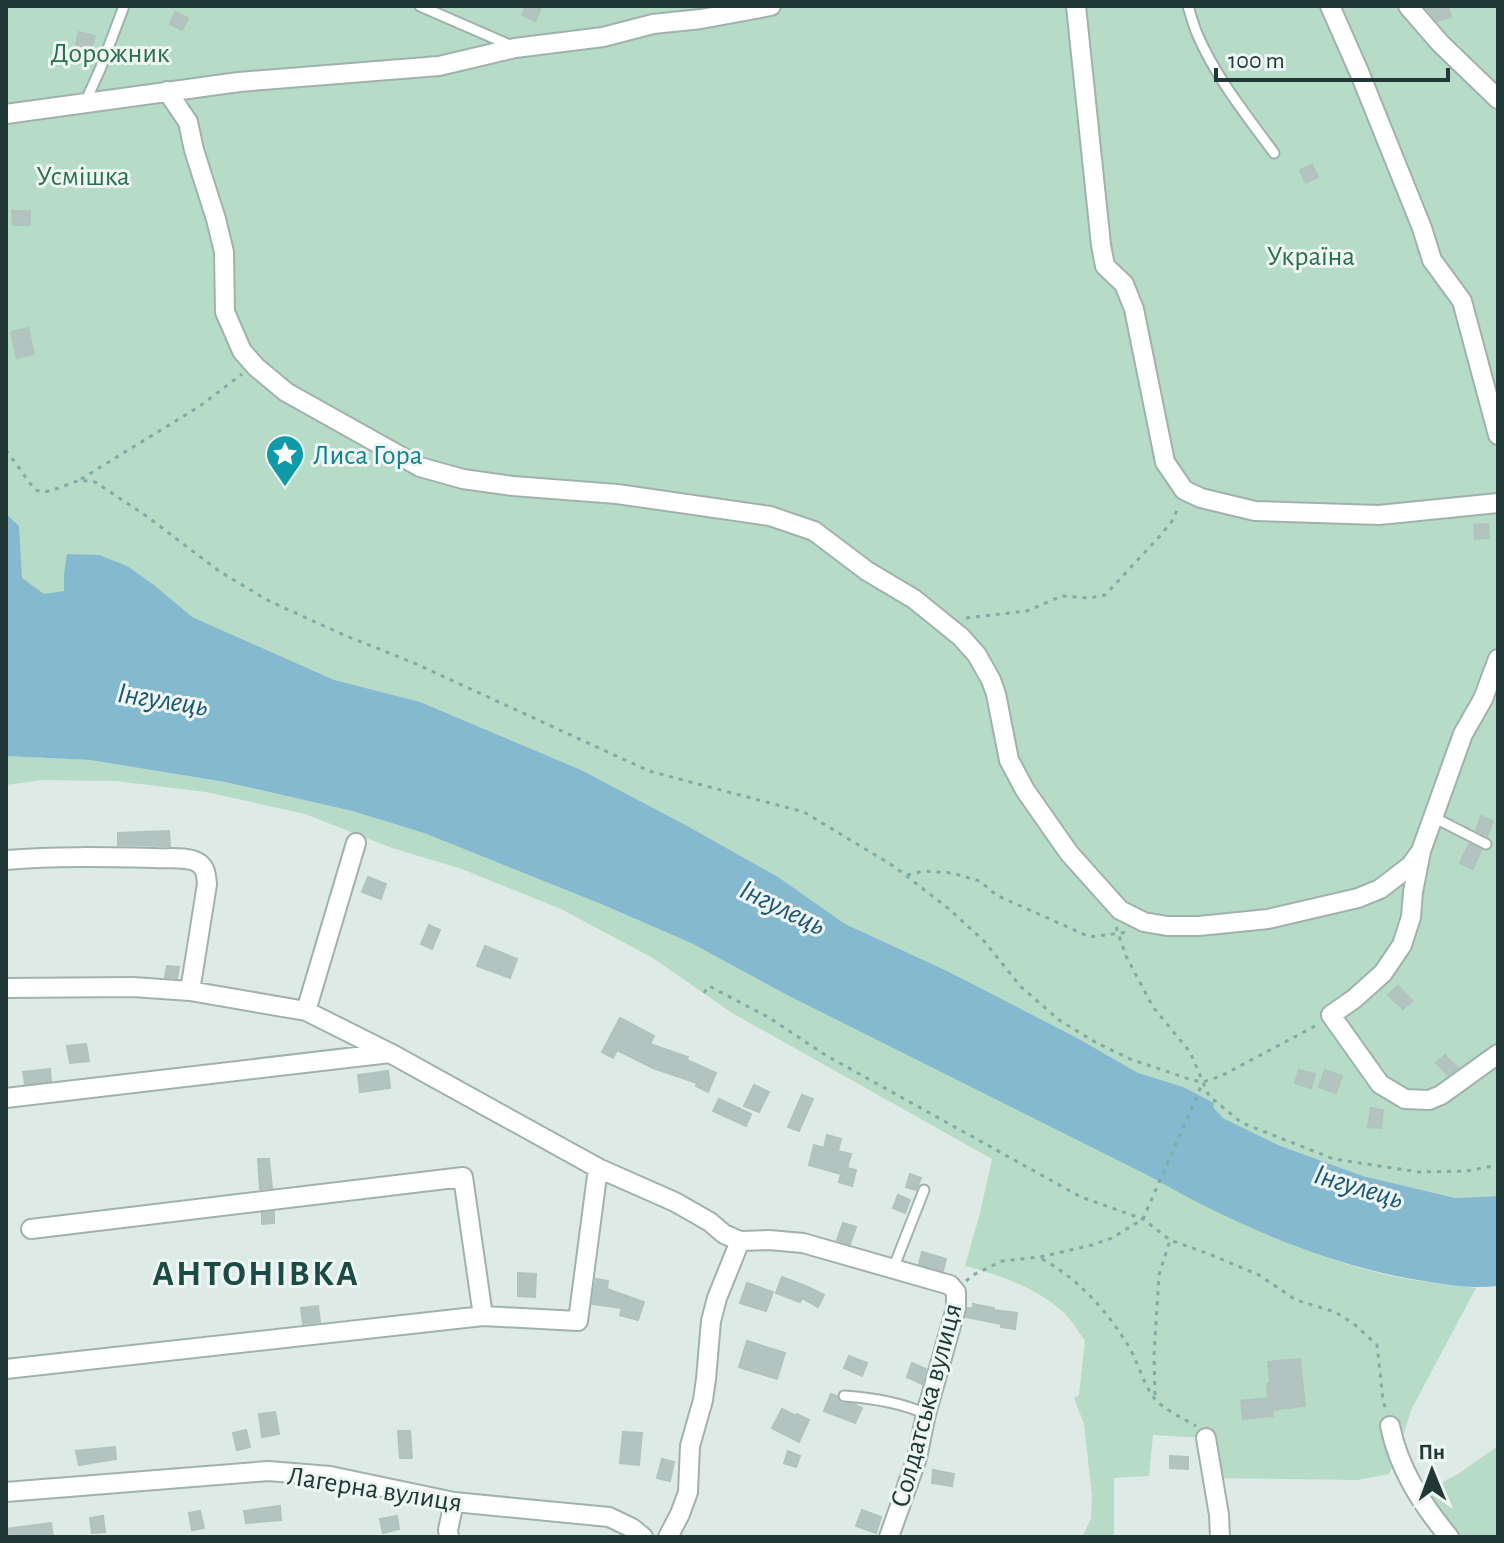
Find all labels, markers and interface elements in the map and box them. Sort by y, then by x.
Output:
scale bar [1216,32,1448,82]
park label: Дорожник [50,40,170,68]
text: 100 m [1228,49,1285,73]
park label: Усмішка [36,163,130,191]
park label: Україна [1267,243,1355,271]
place icon: Лиса Гора [264,433,306,488]
place label: Лиса Гора [313,442,423,470]
water label: Інгулець [115,678,210,722]
water label: Інгулець [735,874,830,941]
water label: Інгулець [1311,1159,1407,1215]
district label: АНТОНІВКА [152,1256,360,1292]
street label: Солдатська вулиця [886,1301,968,1511]
north arrow [1392,1431,1472,1511]
text: Пн [1418,1441,1445,1463]
street label: Лагерна вулиця [285,1462,464,1518]

